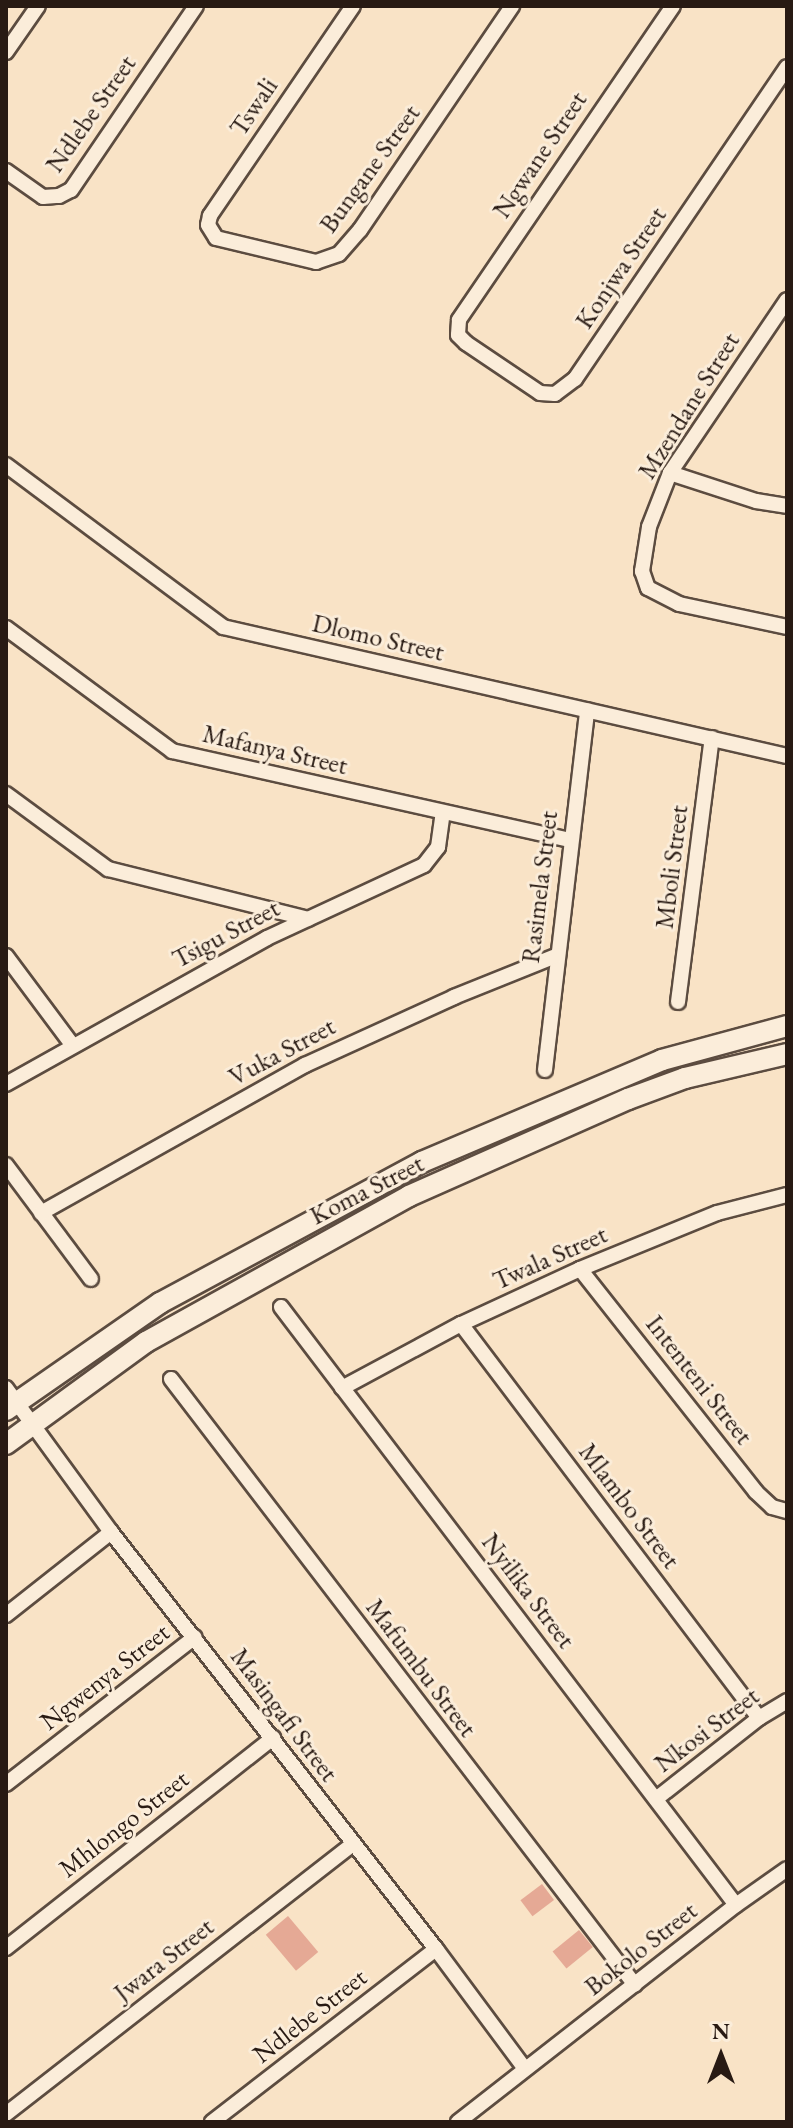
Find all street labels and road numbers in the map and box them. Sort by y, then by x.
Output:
street label: Ndlebe Street [39,49,143,179]
street label: Tswali [223,72,285,142]
street label: Ngwane Street [486,86,594,224]
street label: Bungane Street [313,99,427,239]
street label: Konjwa Street [569,201,673,335]
street label: Mzendane Street [632,327,746,485]
street label: Dlomo Street [309,608,447,668]
street label: Mafanya Street [200,718,350,782]
street label: Mboli Street [649,803,695,931]
street label: Rasimela Street [515,809,565,965]
street label: Tsigu Street [167,893,285,975]
street label: Vuka Street [223,1011,341,1093]
street label: Koma Street [305,1148,429,1232]
street label: Twala Street [488,1219,612,1297]
street label: Intenteni Street [639,1309,759,1451]
street label: Mlambo Street [572,1437,686,1575]
street label: Nyilika Street [475,1527,581,1655]
street label: Mafumbu Street [359,1593,483,1743]
street label: Ngwenya Street [34,1617,176,1737]
street label: Masingafi Street [224,1642,344,1788]
street label: Nkosi Street [649,1681,765,1779]
street label: Mhlongo Street [53,1764,195,1884]
street label: Bokolo Street [579,1896,703,2002]
street label: Jwara Street [108,1911,220,2009]
street label: Ndlebe Street [247,1962,373,2070]

